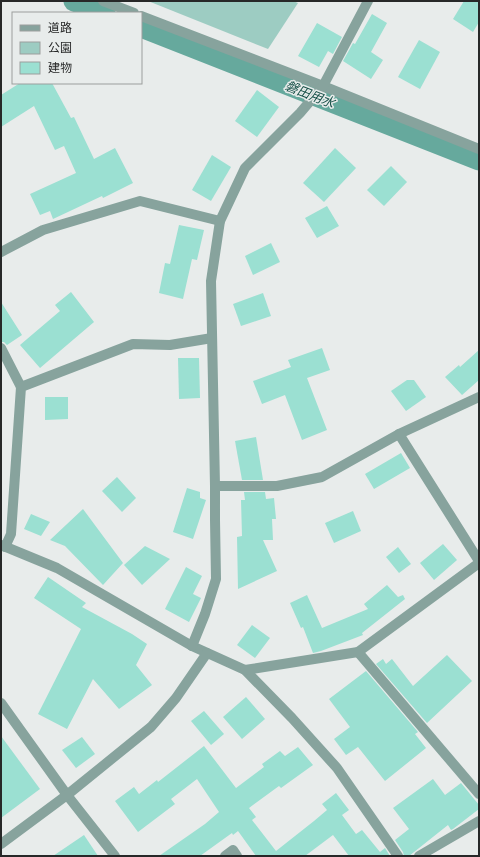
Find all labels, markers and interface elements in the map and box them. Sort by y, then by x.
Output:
legend [12,12,142,84]
text: 道路 [48,19,72,36]
text: 公園 [48,39,72,56]
text: 建物 [48,59,72,76]
water label: 磐田用水 [282,76,339,112]

